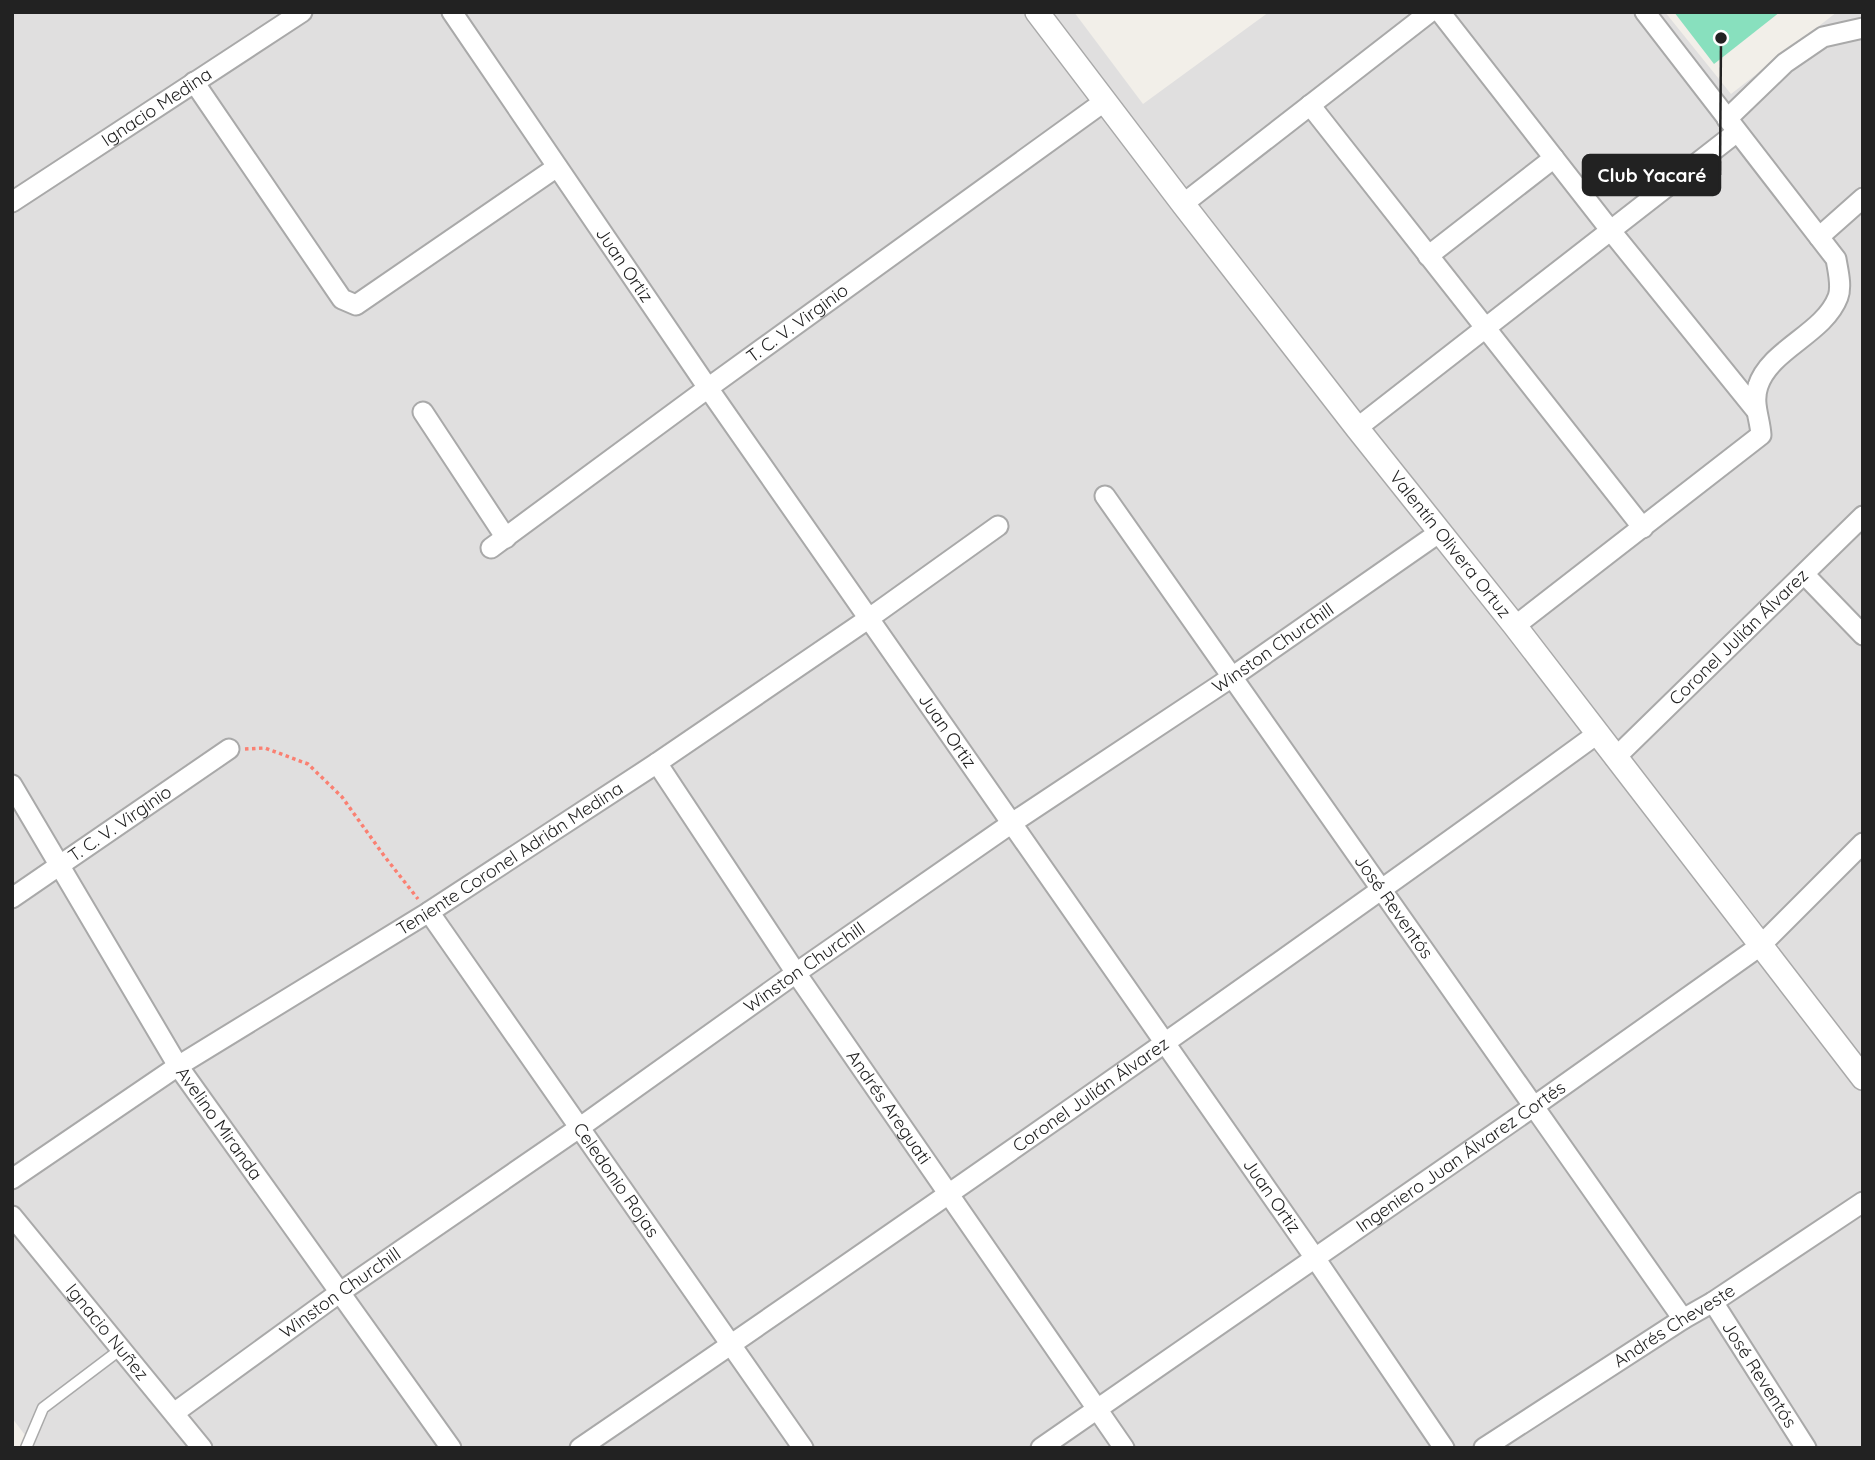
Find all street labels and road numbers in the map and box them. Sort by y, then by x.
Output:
street label: Ignacio Medina [97,62,216,151]
street label: Juan Ortiz [591,223,658,307]
street label: T. C. V. Virginio [742,278,853,367]
street label: Valentín Olivera Ortuz [1385,466,1516,623]
street label: Coronel Julián Álvarez [1664,564,1813,710]
street label: Winston Churchill [1208,598,1338,698]
street label: Juan Ortiz [914,689,982,773]
street label: Teniente Coronel Adrián Medina [392,776,627,940]
street label: T. C. V. Virginio [64,780,176,867]
street label: José Reventós [1349,850,1438,963]
street label: Winston Churchill [739,917,869,1018]
street label: Coronel Julián Álvarez [1008,1032,1173,1157]
street label: Andrés Areguati [842,1045,937,1168]
street label: Avelino Miranda [171,1062,268,1184]
street label: Ingeniero Juan Álvarez Cortés [1351,1076,1570,1237]
street label: Celedonio Rojas [568,1118,665,1242]
street label: Juan Ortiz [1238,1154,1306,1238]
street label: Winston Churchill [275,1242,405,1343]
street label: Ignacio Nuñez [61,1279,154,1385]
street label: Andrés Cheveste [1609,1279,1739,1372]
street label: José Reventós [1717,1317,1802,1432]

